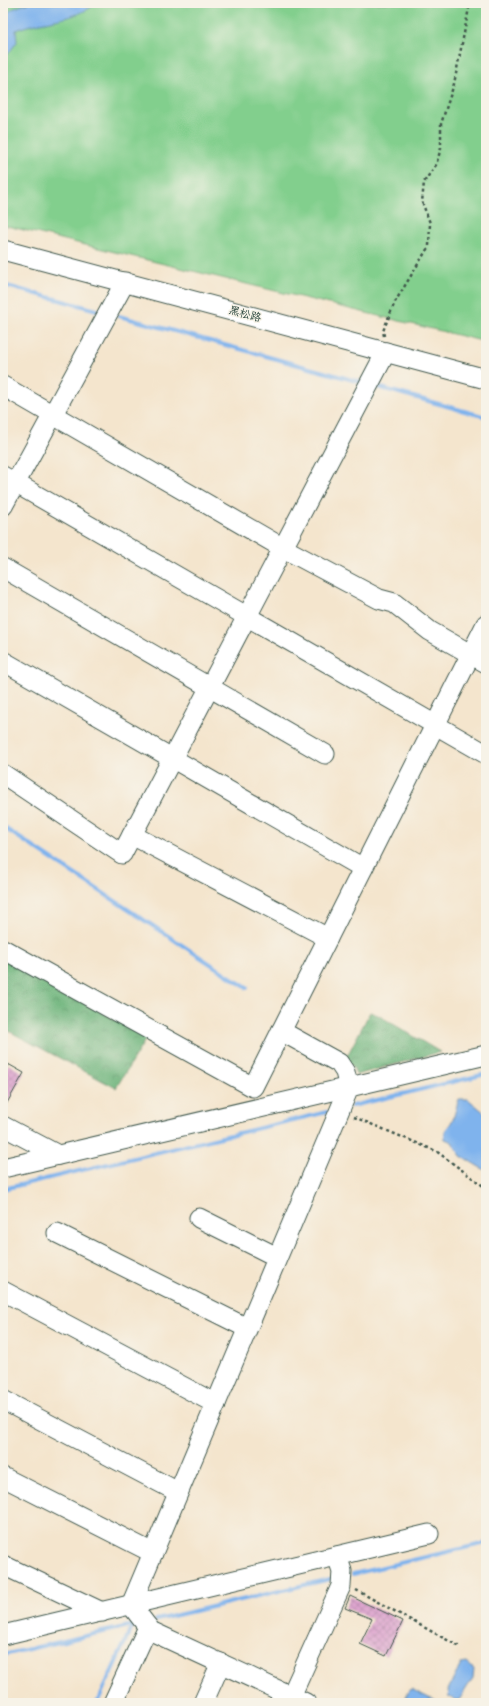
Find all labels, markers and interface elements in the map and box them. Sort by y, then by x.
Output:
street label: 黑松路 [227,301,263,327]

